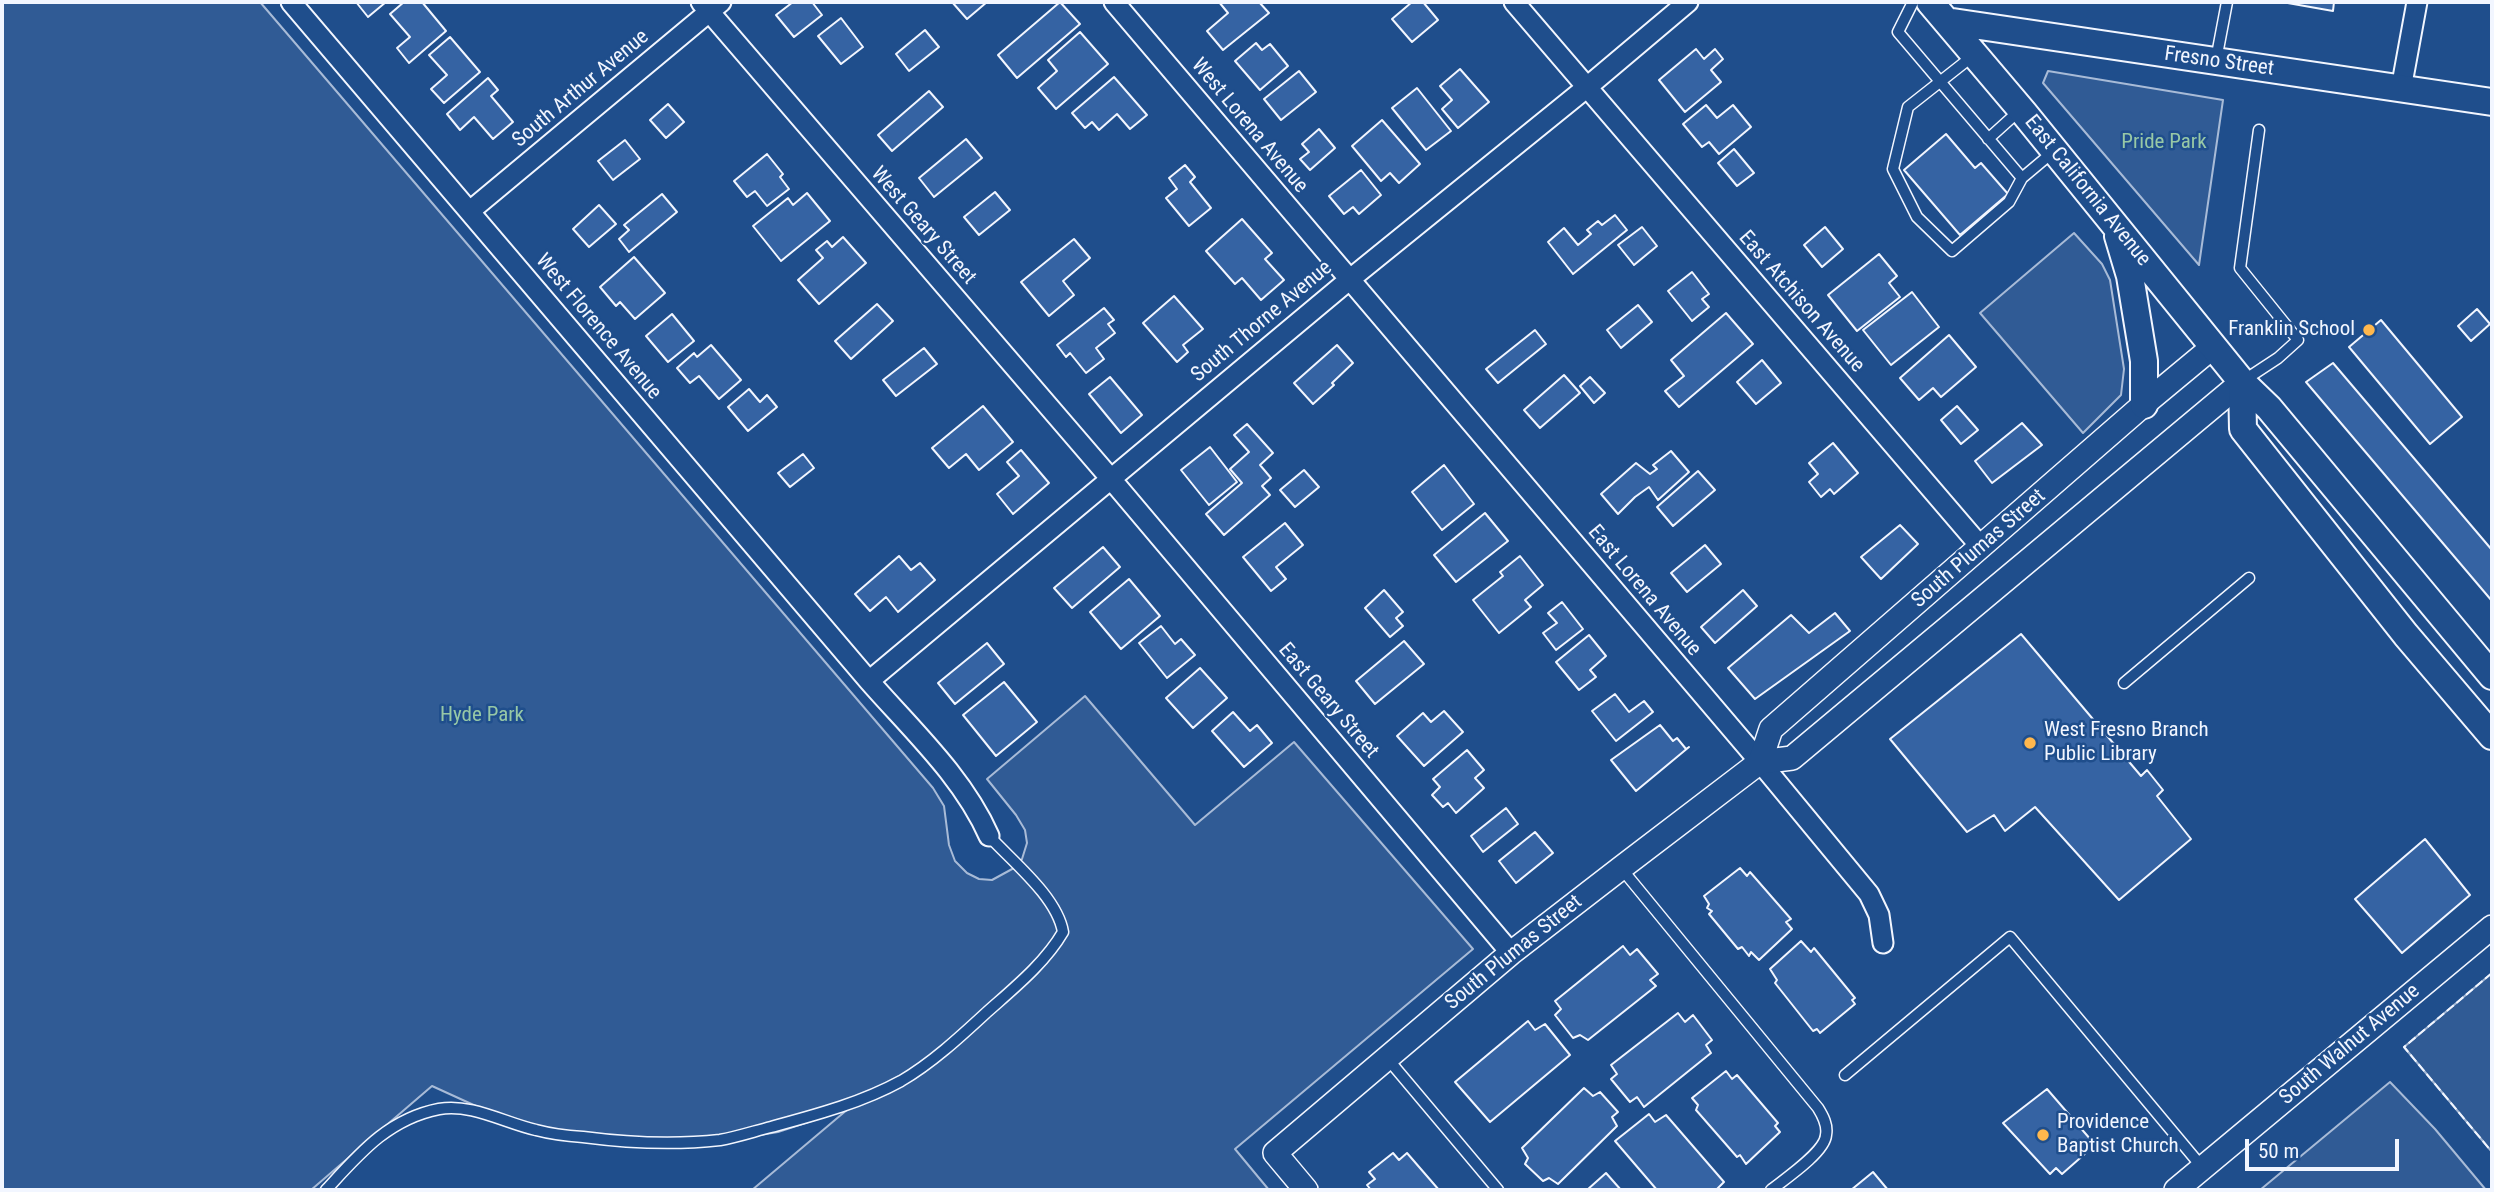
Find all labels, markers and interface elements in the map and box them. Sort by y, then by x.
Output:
street label: South Arthur Avenue [508,25,654,153]
street label: Fresno Street [2163,42,2275,82]
street label: West Lorena Avenue [1185,53,1313,199]
street label: East California Avenue [2018,111,2156,271]
park label: Pride Park [2121,130,2207,156]
street label: West Geary Street [865,162,981,290]
street label: East Atchison Avenue [1733,226,1869,378]
street label: West Florence Avenue [530,249,666,405]
street label: South Thorne Avenue [1186,256,1338,388]
place label: Franklin School [2228,317,2355,343]
marker: Franklin School [2361,322,2377,338]
street label: South Plumas Street [1907,484,2051,614]
street label: East Lorena Avenue [1582,520,1706,662]
street label: East Geary Street [1272,638,1384,764]
park label: Hyde Park [440,703,524,729]
place label: West Fresno Branch Public Library [2044,718,2209,768]
marker: West Fresno Branch Public Library [2022,735,2038,751]
street label: South Plumas Street [1440,890,1588,1016]
street label: South Walnut Avenue [2275,979,2425,1111]
place label: Providence Baptist Church [2057,1110,2179,1160]
scale bar [2249,1126,2403,1170]
marker: Providence Baptist Church [2035,1127,2051,1143]
text: 50 m [2258,1139,2299,1163]

